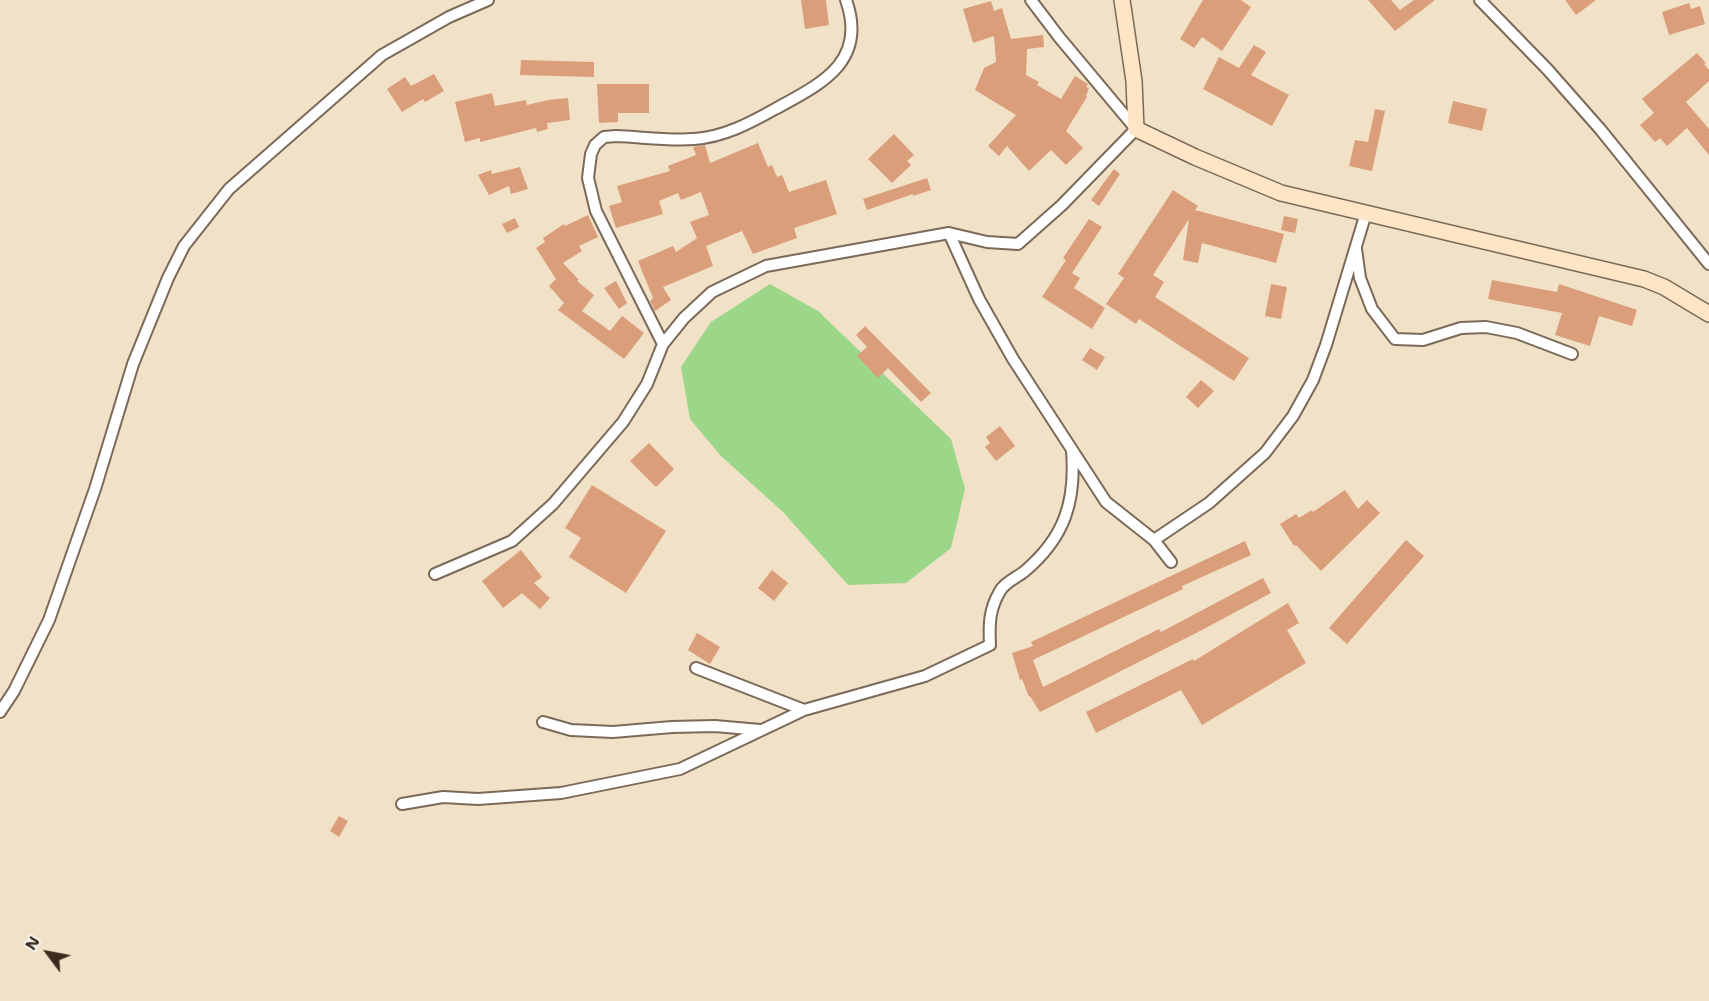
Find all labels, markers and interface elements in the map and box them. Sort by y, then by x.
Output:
north arrow [18,923,78,983]
text: N [20,932,45,954]

